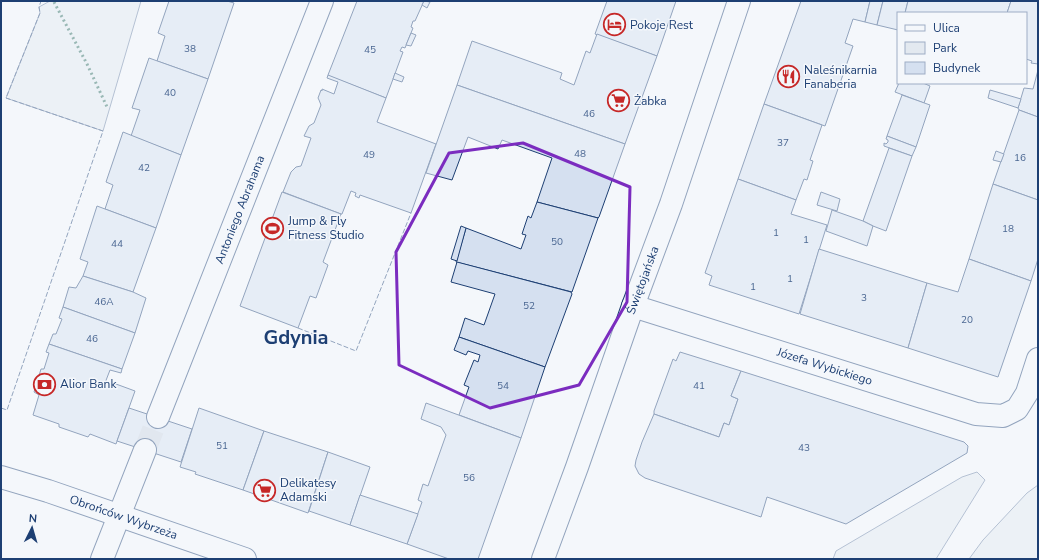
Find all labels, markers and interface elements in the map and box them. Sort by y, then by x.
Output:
hotel icon: Pokoje Rest [602,12,628,38]
legend [897,12,1027,84]
place label: Pokoje Rest [630,17,694,33]
text: Ulica [933,20,960,36]
text: Park [933,40,958,56]
house number: 38 [184,42,196,56]
house number: 45 [364,43,376,57]
text: Budynek [933,60,981,76]
place label: Naleśnikarnia Fanaberia [804,62,877,92]
restaurant icon: Naleśnikarnia Fanaberia [776,64,802,90]
house number: 40 [164,86,176,100]
supermarket icon: Żabka [606,88,632,114]
place label: Żabka [634,93,667,109]
house number: 46 [583,107,595,121]
house number: 37 [777,136,789,150]
house number: 48 [574,147,586,161]
house number: 49 [363,148,375,162]
house number: 16 [1014,151,1026,165]
street label: Antoniego Abrahama [211,153,268,266]
house number: 42 [138,161,150,175]
place label: Jump & Fly Fitness Studio [287,213,364,243]
sports icon: Jump & Fly Fitness Studio [260,215,286,241]
house number: 18 [1002,222,1014,236]
house number: 1 [773,226,779,240]
house number: 1 [803,233,809,247]
house number: 50 [551,235,563,249]
house number: 44 [111,237,123,251]
street label: Świętojańska [623,244,663,316]
house number: 1 [787,272,793,286]
house number: 1 [750,280,756,294]
house number: 3 [861,291,867,305]
house number: 46A [94,295,114,309]
house number: 52 [523,299,535,313]
house number: 20 [961,313,973,327]
district label: Gdynia [264,324,328,351]
house number: 46 [86,332,98,346]
street label: Józefa Wybickiego [774,344,875,389]
bank icon: Alior Bank [32,371,58,397]
place label: Alior Bank [60,376,117,392]
house number: 54 [497,379,509,393]
house number: 41 [693,379,705,393]
house number: 51 [216,439,228,453]
house number: 43 [798,441,810,455]
house number: 56 [463,471,475,485]
place label: Delikatesy Adamski [280,475,337,505]
supermarket icon: Delikatesy Adamski [251,477,277,503]
street label: Obrońców Wybrzeża [67,491,180,543]
north arrow [12,508,52,548]
text: N [28,511,38,526]

